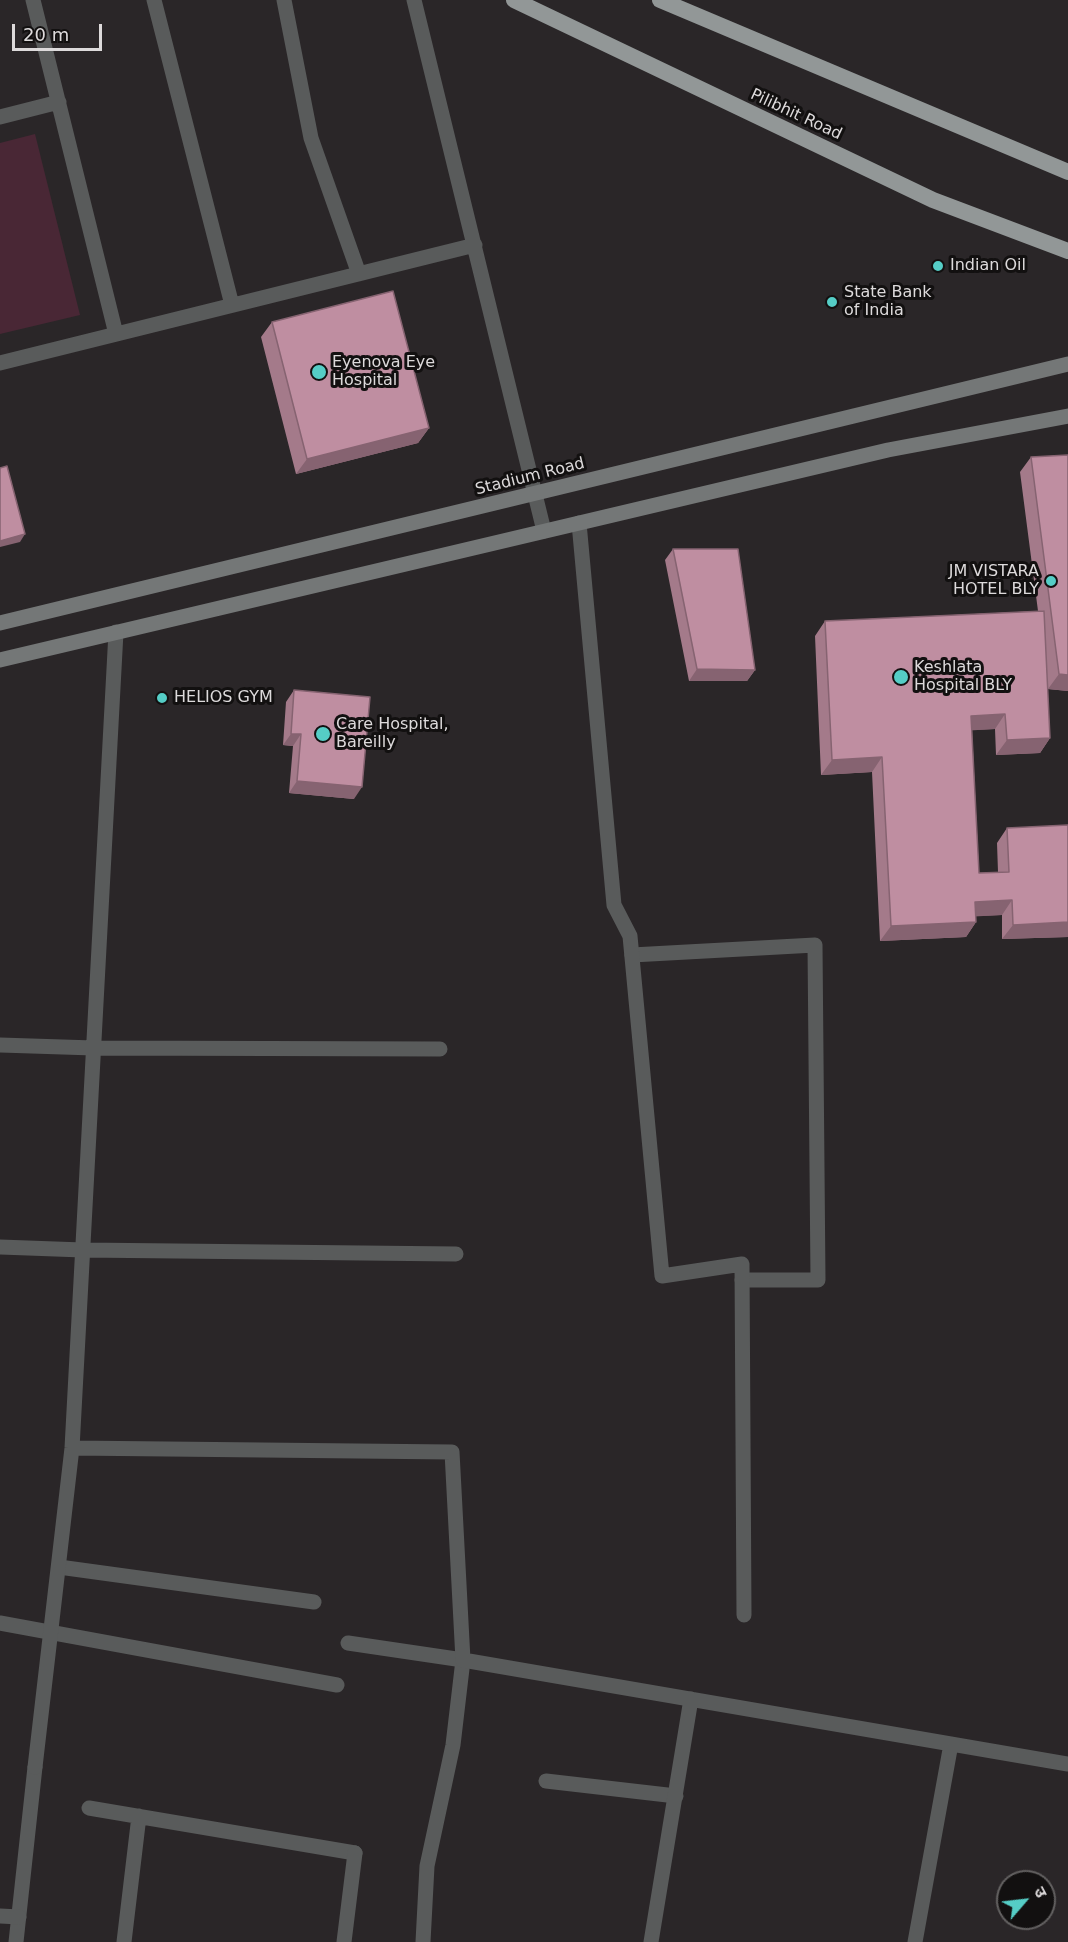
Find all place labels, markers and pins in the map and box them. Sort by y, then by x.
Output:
place label: Indian Oil [950,256,1026,276]
marker: Indian Oil [931,259,945,273]
place label: State Bank of India [844,283,932,321]
marker: State Bank of India [825,295,839,309]
place label: Eyenova Eye Hospital [332,353,435,391]
marker: Eyenova Eye Hospital [310,363,328,381]
place label: JM VISTARA HOTEL BLY [949,562,1039,600]
marker: JM VISTARA HOTEL BLY [1044,574,1058,588]
place label: Keshlata Hospital BLY [914,658,1012,696]
marker: Keshlata Hospital BLY [892,668,910,686]
place label: HELIOS GYM [174,688,273,708]
marker: HELIOS GYM [155,691,169,705]
place label: Care Hospital, Bareilly [336,715,448,753]
marker: Care Hospital, Bareilly [314,725,332,743]

